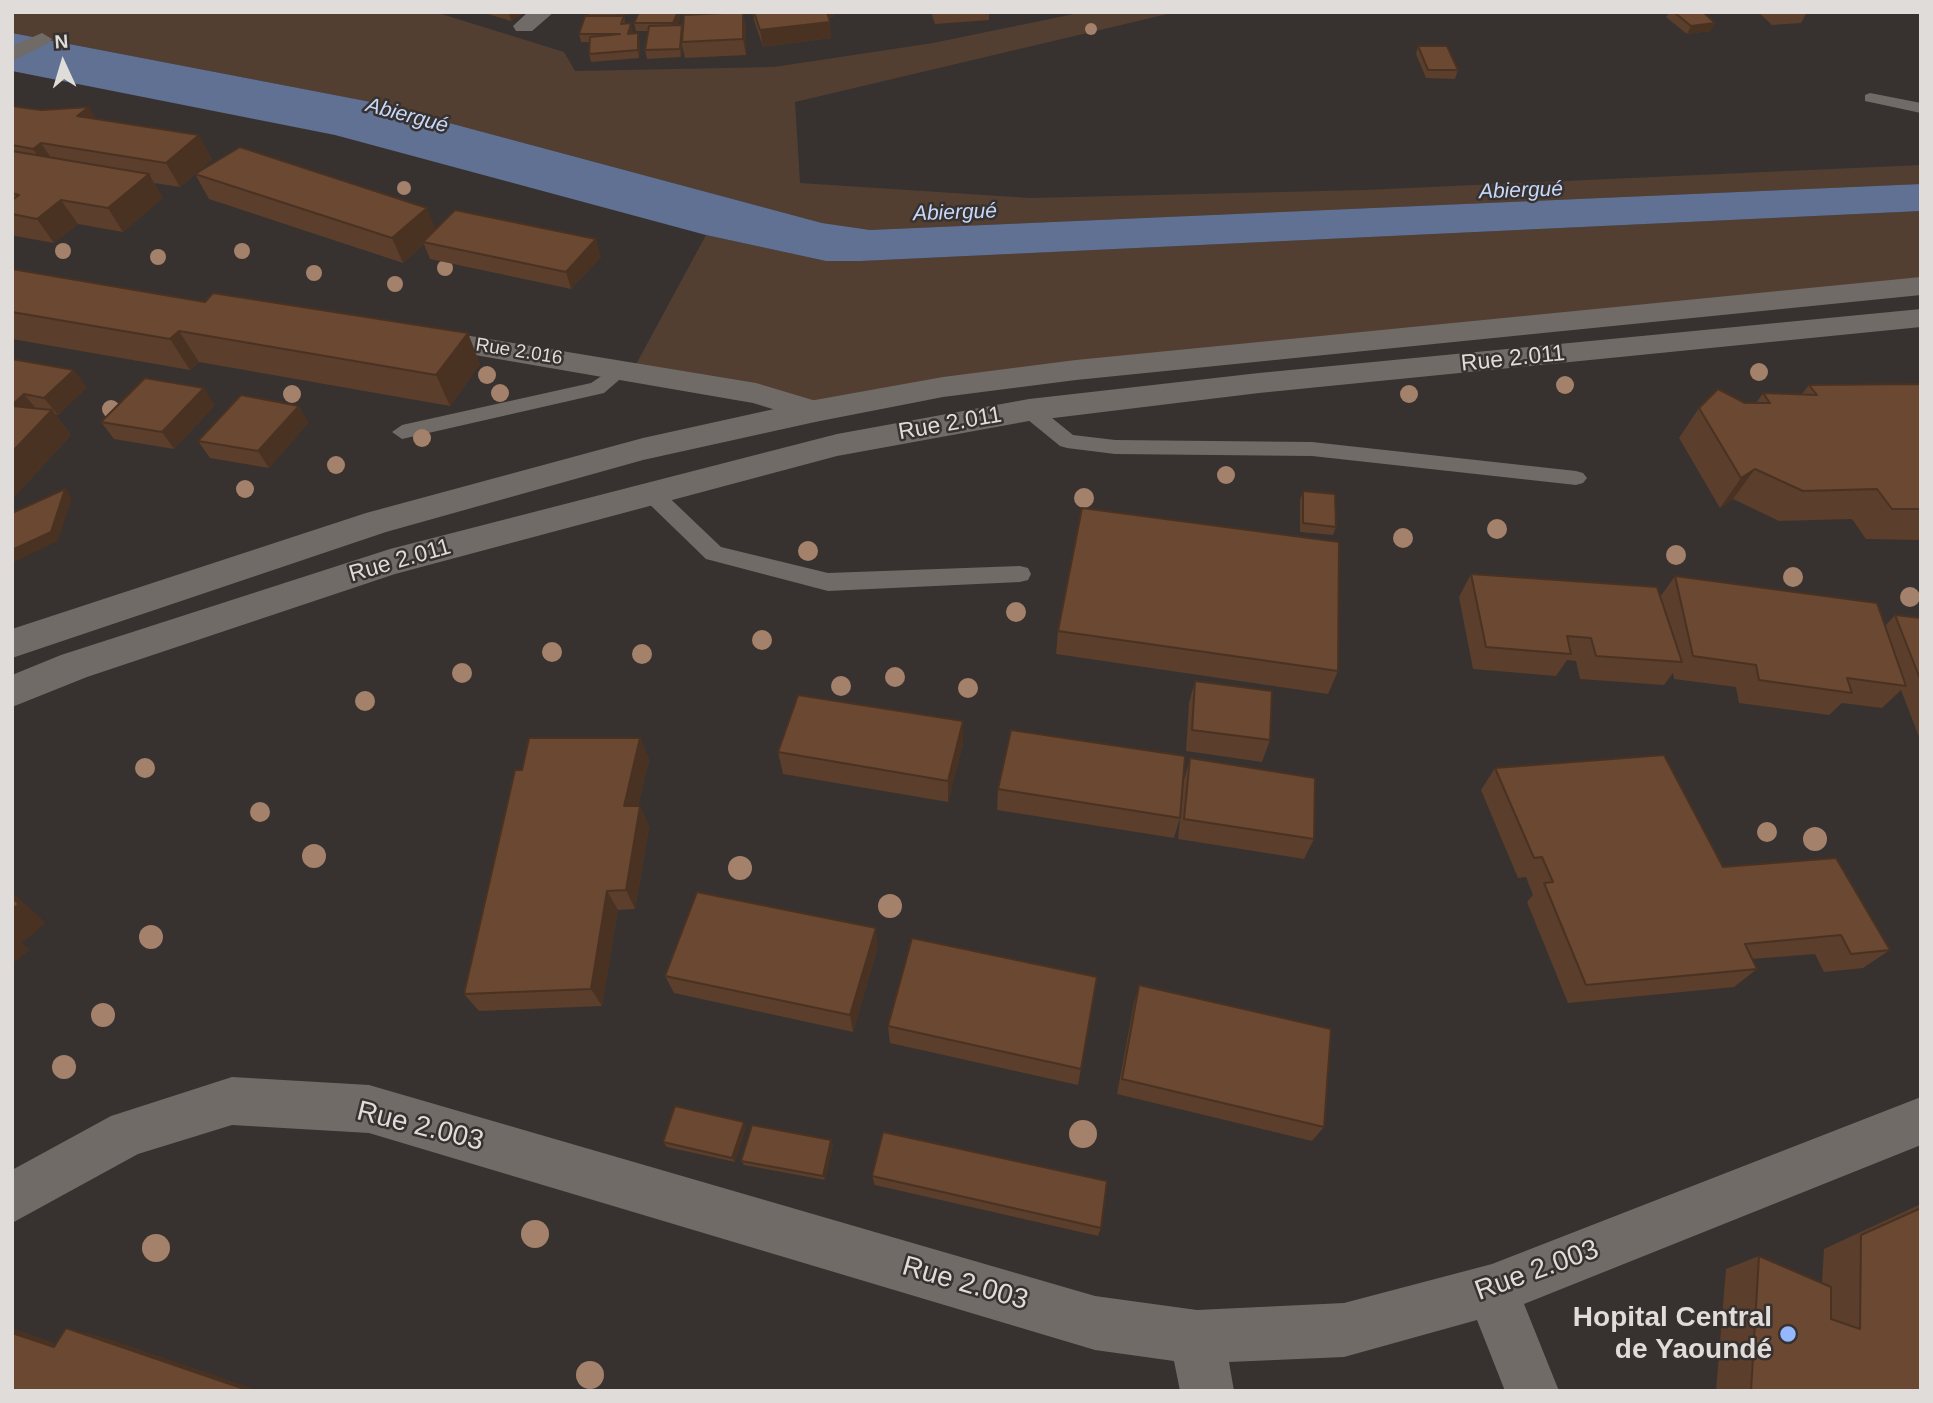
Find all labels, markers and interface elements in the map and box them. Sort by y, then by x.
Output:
north arrow [28,28,98,98]
text: N [54,31,69,53]
water label: Abiergué [363,93,451,139]
water label: Abiergué [1479,177,1563,205]
water label: Abiergué [913,199,997,227]
street label: Rue 2.016 [474,334,564,370]
street label: Rue 2.011 [1460,340,1566,378]
street label: Rue 2.011 [896,401,1004,447]
street label: Rue 2.011 [346,533,454,589]
street label: Rue 2.003 [353,1095,487,1159]
street label: Rue 2.003 [1471,1233,1603,1309]
street label: Rue 2.003 [898,1250,1032,1318]
place label: Hopital Central de Yaoundé [1573,1301,1772,1367]
marker: Hopital Central de Yaoundé [1778,1324,1798,1344]

